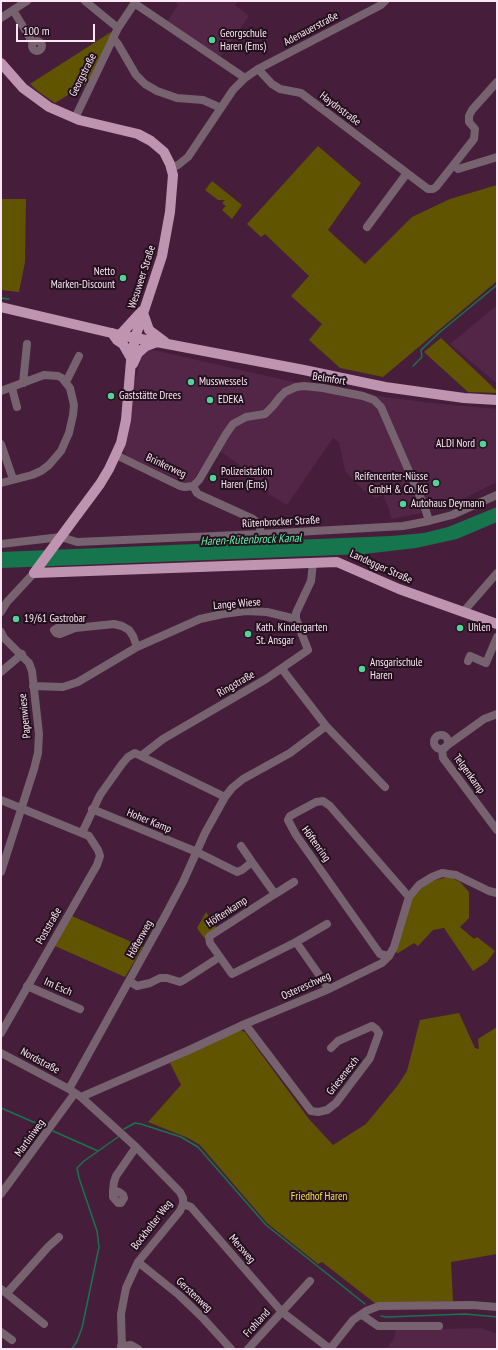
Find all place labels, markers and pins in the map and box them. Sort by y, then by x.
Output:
place label: Georgschule Haren (Ems) [220,27,267,53]
marker: Georgschule Haren (Ems) [207,35,217,45]
place label: Netto Marken-Discount [51,265,115,291]
marker: Netto Marken-Discount [118,273,128,283]
place label: Musswessels [199,375,247,389]
marker: Musswessels [186,377,196,387]
place label: Gaststätte Drees [119,389,181,403]
marker: Gaststätte Drees [106,391,116,401]
place label: EDEKA [218,393,244,407]
marker: EDEKA [205,395,215,405]
place label: ALDI Nord [436,437,475,451]
marker: ALDI Nord [478,439,488,449]
place label: Polizeistation Haren (Ems) [221,465,272,491]
place label: Reifencenter-Nüsse GmbH & Co. KG [355,470,428,496]
marker: Polizeistation Haren (Ems) [208,473,218,483]
marker: Reifencenter-Nüsse GmbH & Co. KG [431,478,441,488]
place label: Autohaus Deymann [411,497,484,511]
marker: Autohaus Deymann [398,499,408,509]
place label: 19/61 Gastrobar [24,612,86,626]
marker: 19/61 Gastrobar [11,614,21,624]
place label: Kath. Kindergarten St. Ansgar [256,621,327,647]
place label: Uhlen [468,621,491,635]
marker: Uhlen [455,623,465,633]
marker: Kath. Kindergarten St. Ansgar [243,629,253,639]
place label: Ansgarischule Haren [370,656,423,682]
marker: Ansgarischule Haren [357,664,367,674]

